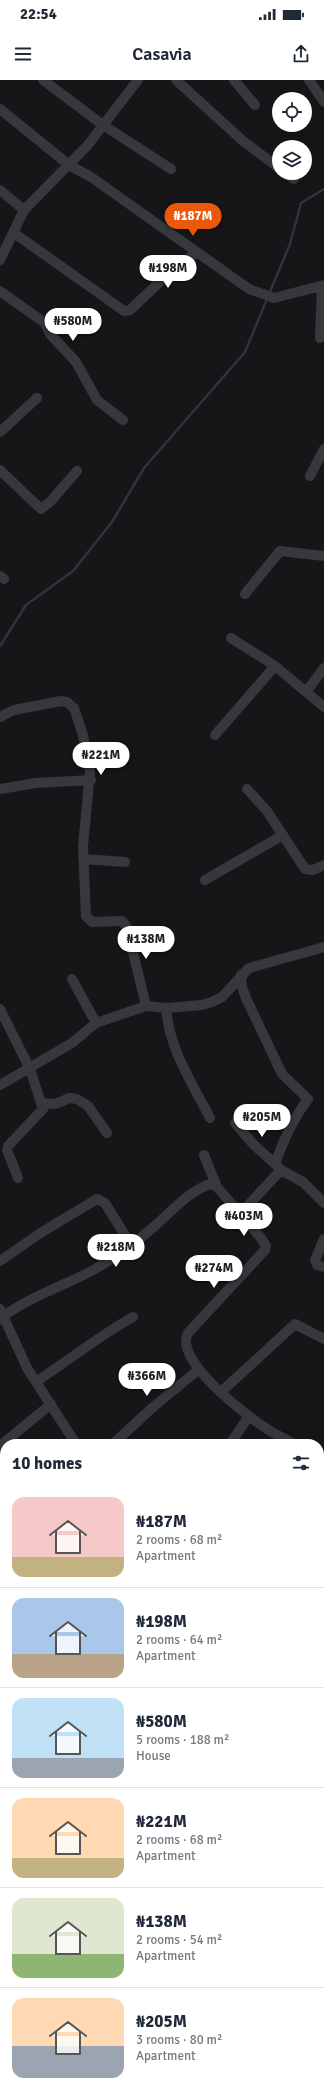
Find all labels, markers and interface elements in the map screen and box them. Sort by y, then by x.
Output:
text: 22:54 [20,5,57,23]
icon: menu [12,43,34,65]
text: Casavia [132,43,192,65]
icon: share [290,43,312,65]
map controls [272,92,312,180]
button: locate [272,92,312,132]
button: layers [272,140,312,180]
pin: ₦187M [165,203,221,237]
text: ₦187M [174,208,212,224]
pin: ₦198M [140,255,196,289]
text: ₦198M [149,260,187,276]
pin: ₦580M [45,308,101,342]
text: ₦580M [54,313,92,329]
pin: ₦221M [73,742,129,776]
text: ₦221M [82,747,120,763]
pin: ₦138M [118,926,174,960]
text: ₦138M [127,931,165,947]
pin: ₦205M [234,1104,290,1138]
text: ₦205M [243,1109,281,1125]
pin: ₦403M [216,1203,272,1237]
text: ₦403M [225,1208,263,1224]
pin: ₦218M [88,1234,144,1268]
text: ₦218M [97,1239,135,1255]
pin: ₦274M [186,1255,242,1289]
text: ₦274M [195,1260,233,1276]
pin: ₦366M [119,1363,175,1397]
text: ₦366M [128,1368,166,1384]
icon: filters [290,1452,312,1474]
text: 10 homes [12,1453,82,1474]
text: ₦187M [136,1511,187,1532]
icon: home [44,1513,92,1561]
text: 2 rooms · 68 m² [136,1532,222,1548]
text: Apartment [136,1548,196,1564]
text: ₦198M [136,1611,187,1632]
icon: home [44,1614,92,1662]
text: 2 rooms · 64 m² [136,1632,222,1648]
text: Apartment [136,1648,196,1664]
text: ₦580M [136,1711,187,1732]
icon: home [44,1714,92,1762]
text: 5 rooms · 188 m² [136,1732,229,1748]
text: House [136,1748,171,1764]
text: ₦221M [136,1811,187,1832]
icon: home [44,1814,92,1862]
text: 2 rooms · 68 m² [136,1832,222,1848]
text: Apartment [136,1848,196,1864]
text: ₦138M [136,1911,187,1932]
icon: home [44,1914,92,1962]
text: 2 rooms · 54 m² [136,1932,222,1948]
text: Apartment [136,1948,196,1964]
text: ₦205M [136,2011,187,2032]
icon: home [44,2014,92,2062]
text: 3 rooms · 80 m² [136,2032,222,2048]
text: Apartment [136,2048,196,2064]

